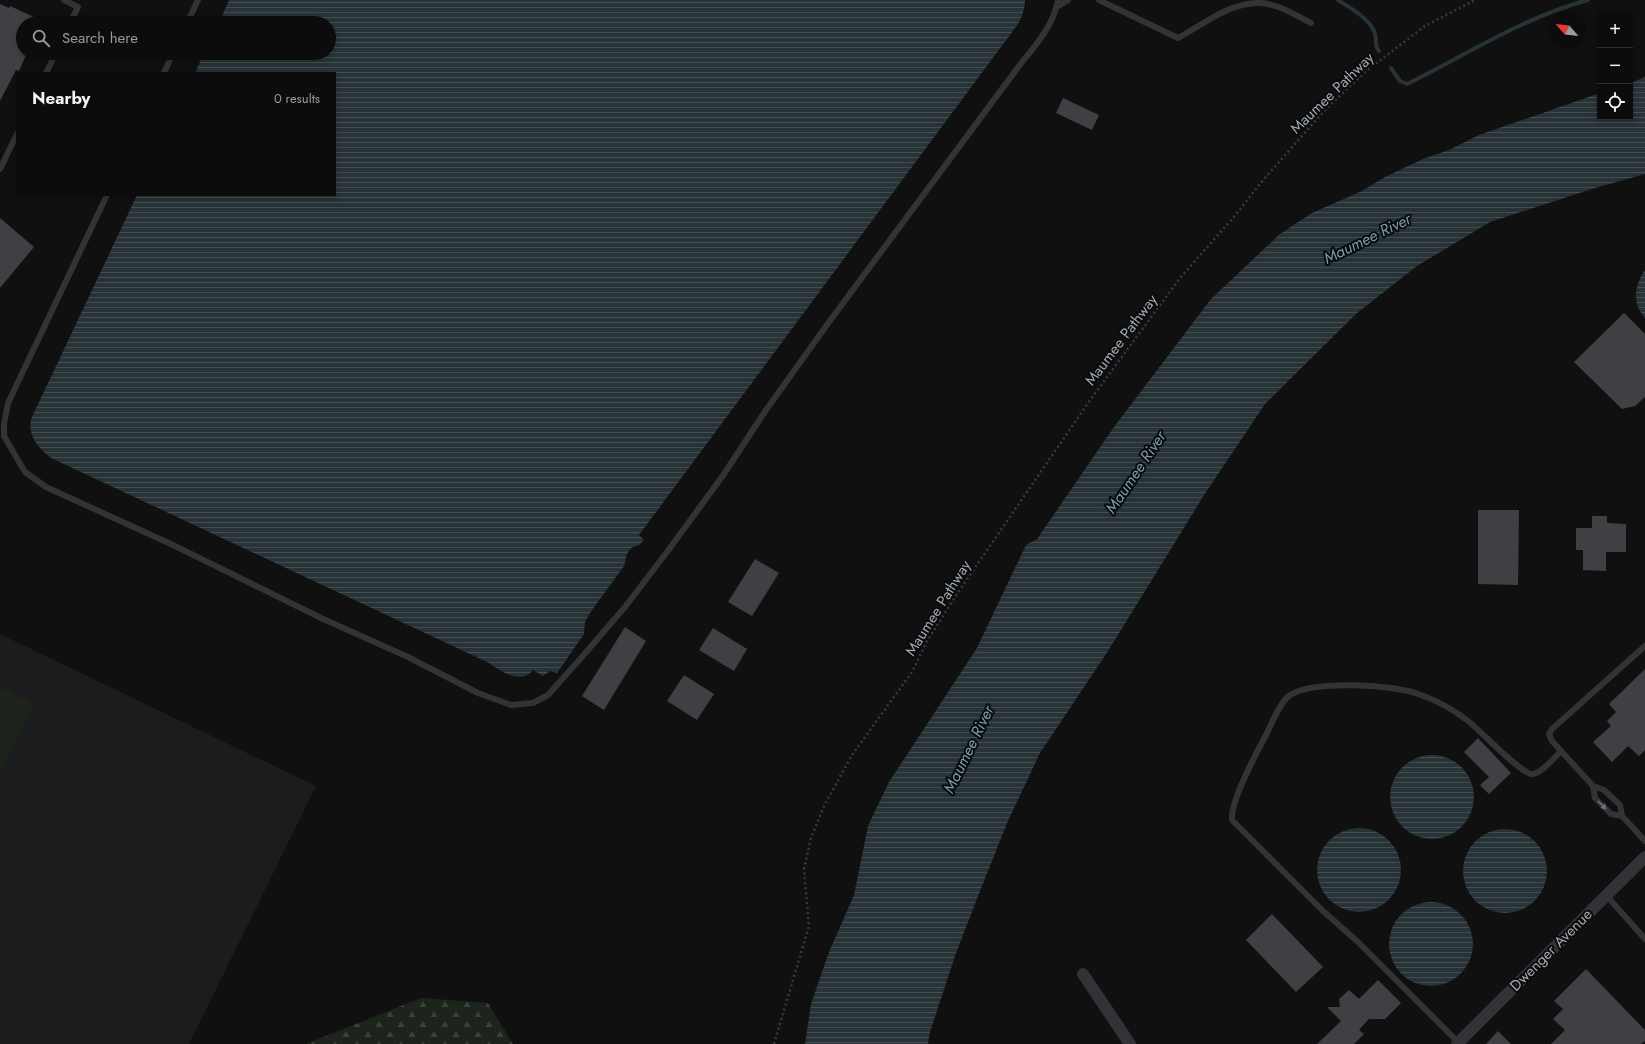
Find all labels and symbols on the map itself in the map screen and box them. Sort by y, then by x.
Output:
north arrow [1549,12,1585,48]
street label: Maumee Pathway [1285,47,1379,139]
water label: Maumee River [1319,207,1417,270]
street label: Maumee Pathway [1079,289,1163,390]
water label: Maumee River [1099,425,1172,518]
street label: Maumee Pathway [900,556,976,660]
water label: Maumee River [937,700,1000,797]
one-way arrow [1597,800,1607,810]
street label: Dwenger Avenue [1505,904,1597,996]

